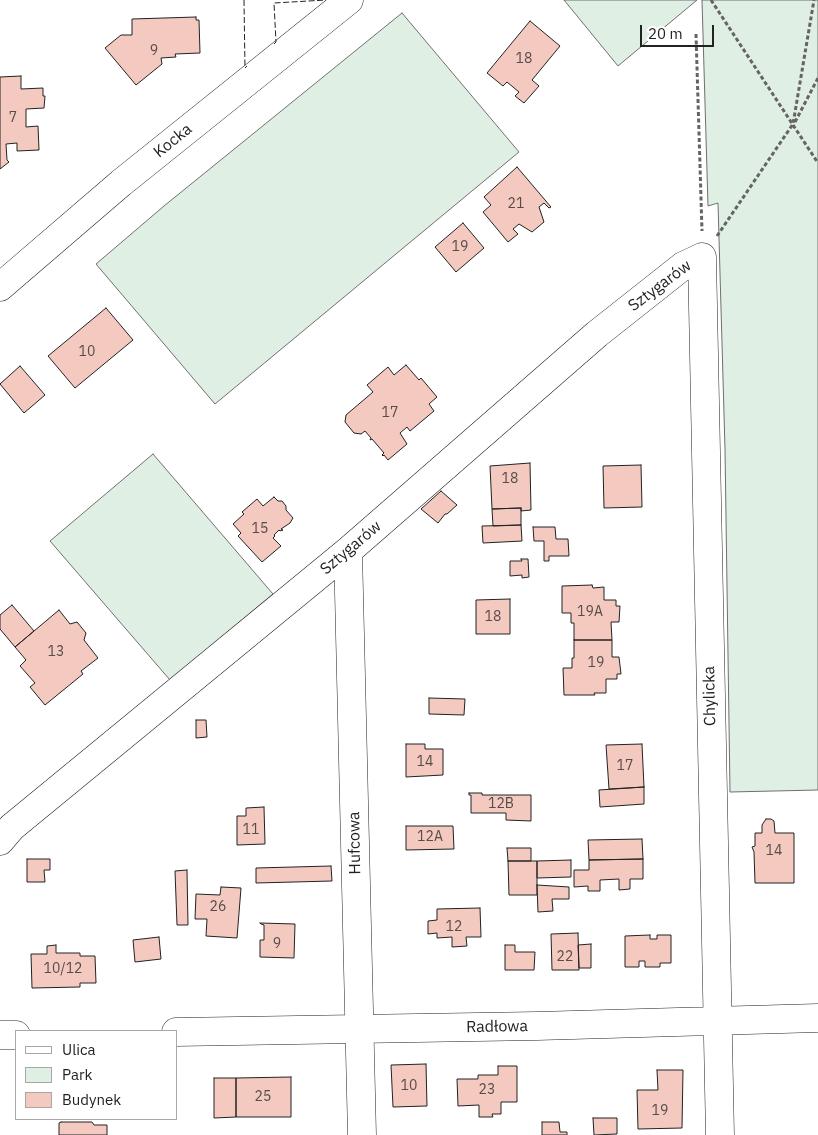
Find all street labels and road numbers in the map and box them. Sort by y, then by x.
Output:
street label: Kocka [150,120,196,162]
street label: Sztygarów [625,256,695,316]
street label: Sztygarów [317,517,385,579]
street label: Chylicka [700,666,720,726]
street label: Hufcowa [345,811,365,875]
street label: Radłowa [466,1017,528,1037]

